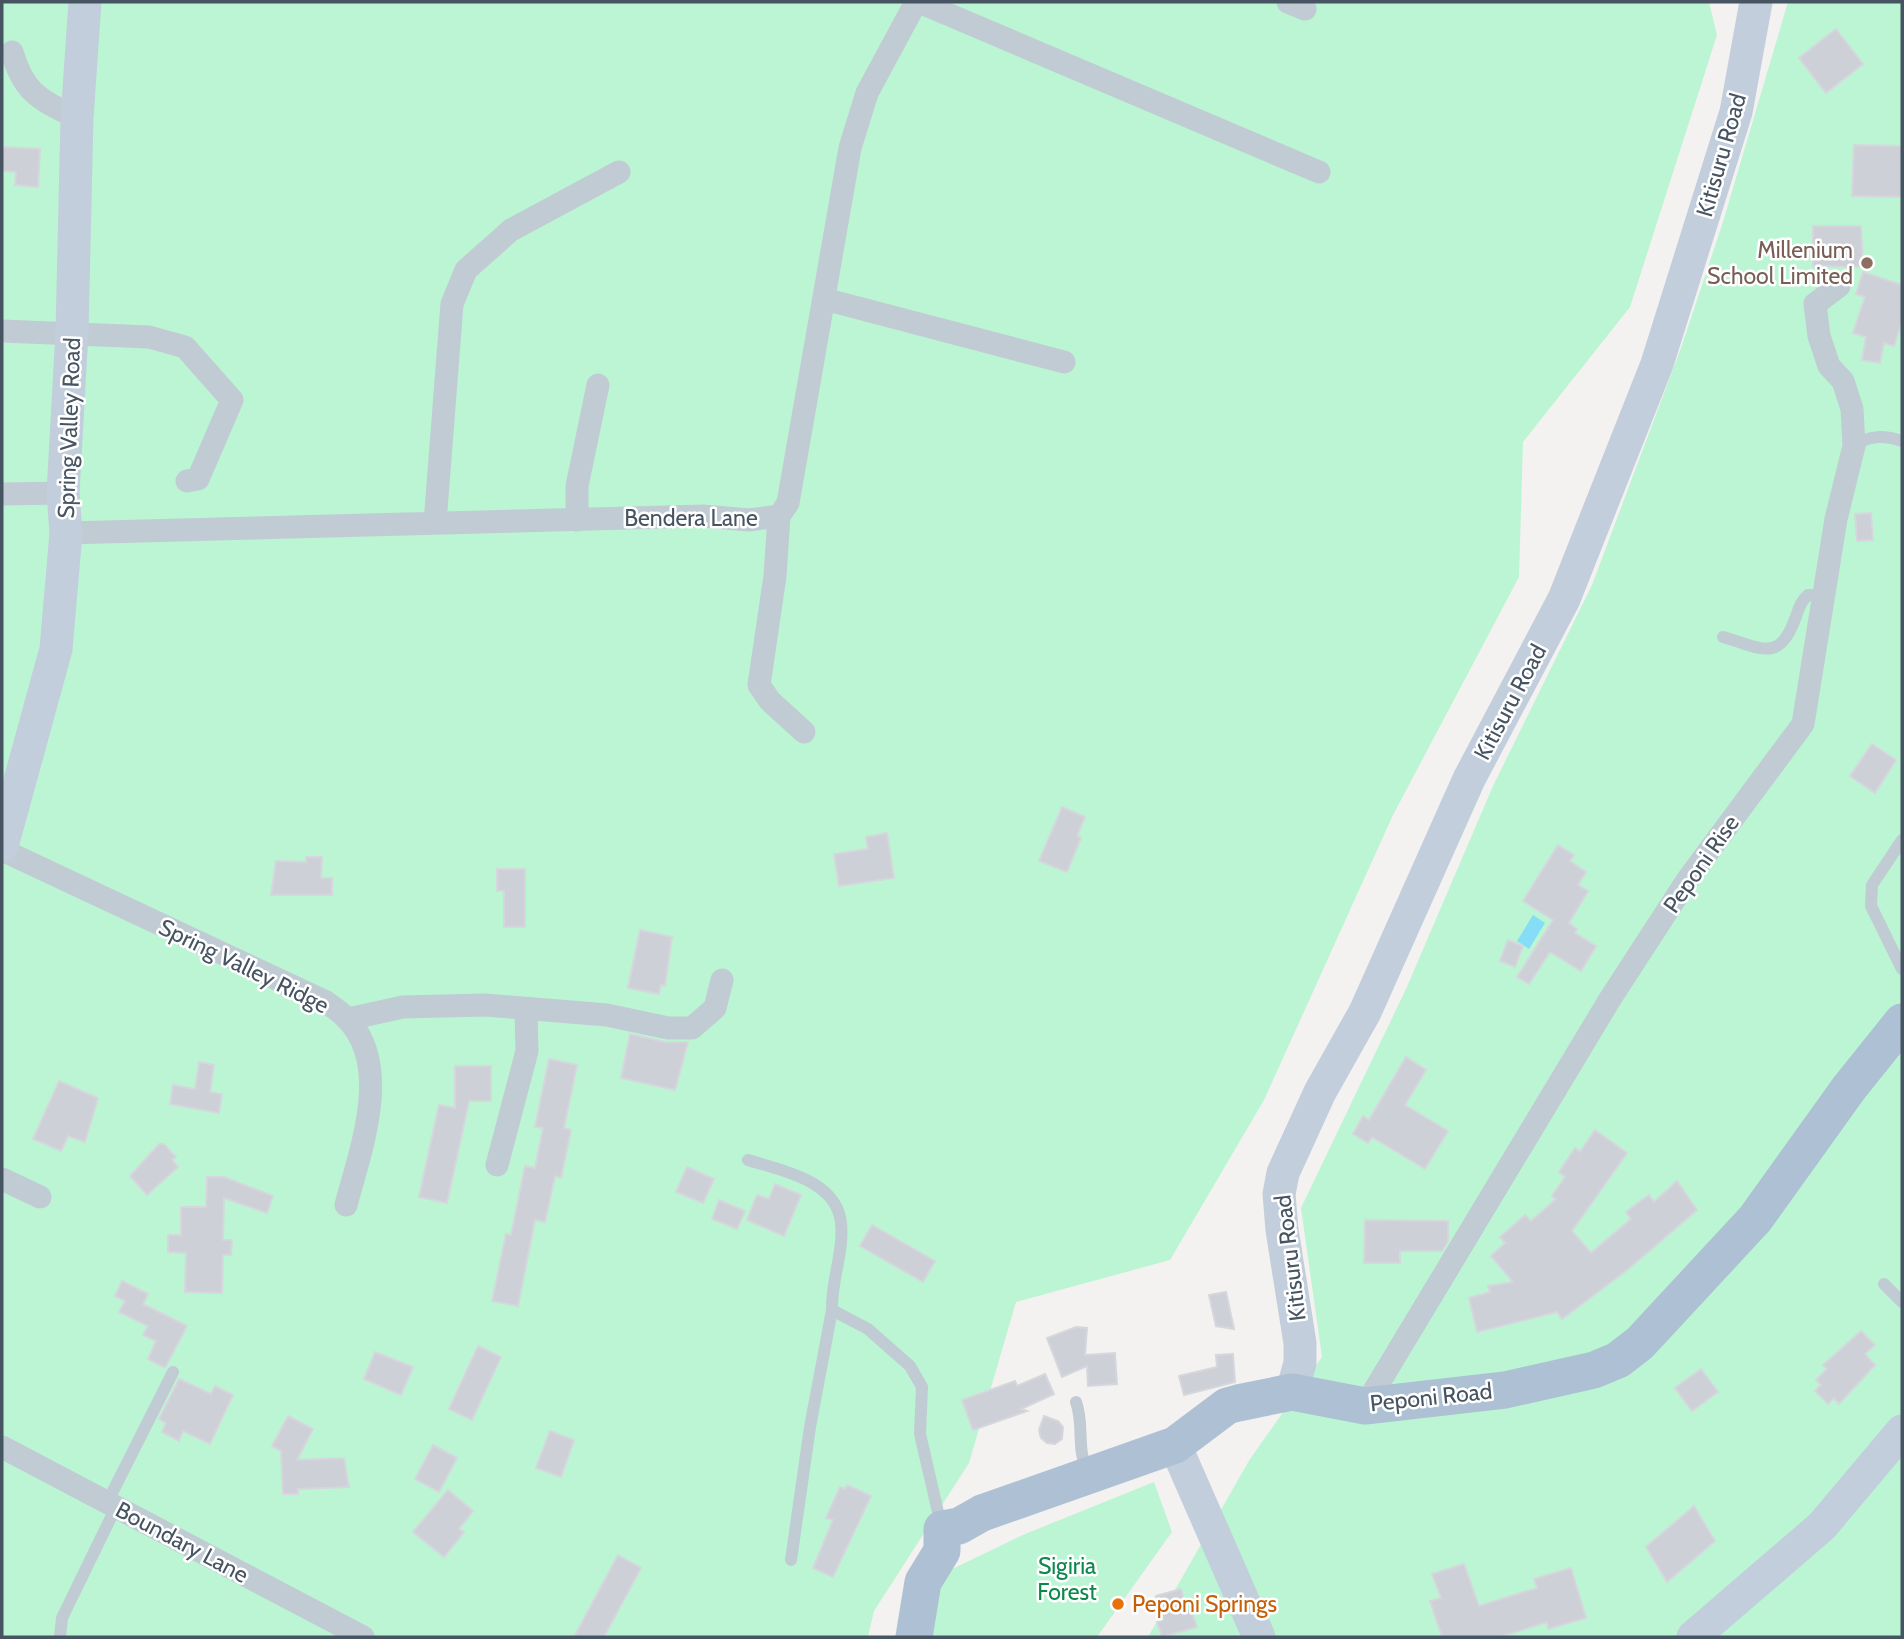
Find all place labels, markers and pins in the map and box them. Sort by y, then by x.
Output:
place label: Millenium School Limited [1707,236,1853,290]
marker: Millenium School Limited [1859,255,1875,271]
place label: Peponi Springs [1132,1590,1277,1618]
marker: Peponi Springs [1110,1596,1126,1612]

